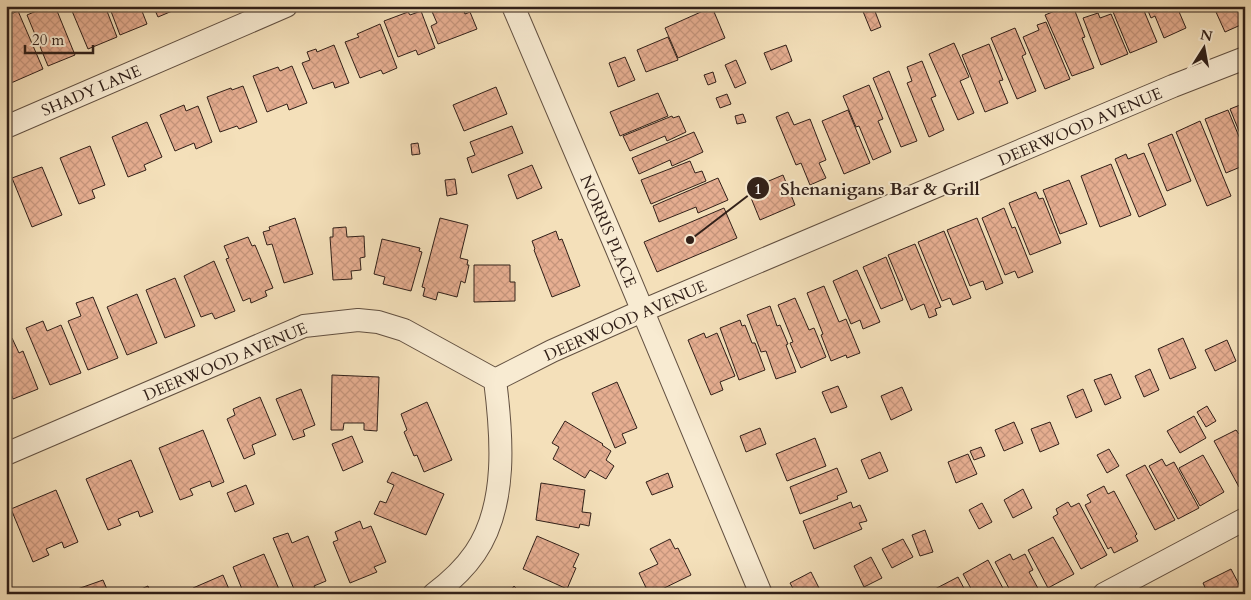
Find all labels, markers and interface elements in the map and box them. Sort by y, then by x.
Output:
scale bar [25,22,92,54]
north arrow [1178,22,1228,72]
text: N [1199,25,1214,46]
text: 20 m [32,30,64,50]
street label: SHADY LANE [38,60,145,122]
street label: DEERWOOD AVENUE [995,82,1166,171]
street label: NORRIS PLACE [574,172,642,291]
callout: Shenanigans Bar & Grill [745,172,990,205]
text: Shenanigans Bar & Grill [780,177,980,202]
text: 1 [754,179,762,199]
street label: DEERWOOD AVENUE [541,275,710,367]
street label: DEERWOOD AVENUE [140,317,311,406]

